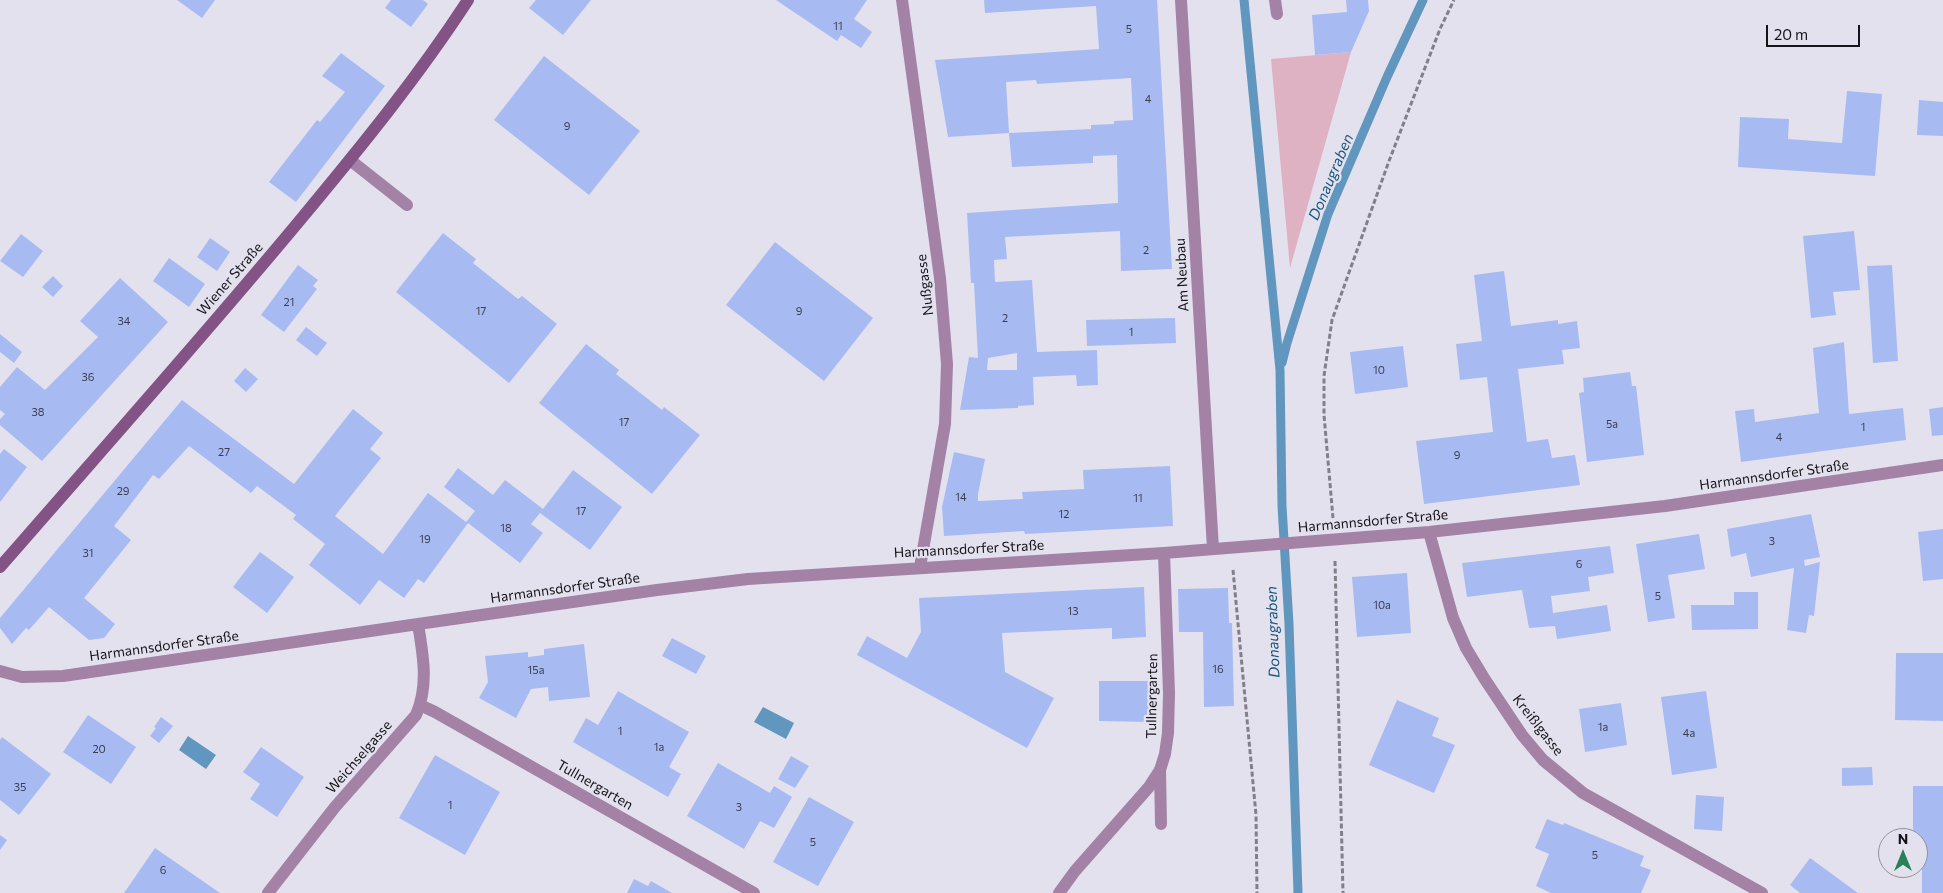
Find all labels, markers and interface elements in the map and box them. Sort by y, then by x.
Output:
scale bar [1768,15,1862,47]
house number: 11 [833,19,843,33]
house number: 5 [1126,22,1132,36]
text: 20 m [1774,25,1808,43]
house number: 4 [1145,92,1151,106]
house number: 9 [564,119,570,133]
water label: Donaugraben [1305,131,1357,223]
street label: Am Neubau [1172,238,1192,312]
street label: Wiener Straße [194,239,266,319]
house number: 2 [1143,243,1149,257]
street label: Nußgasse [913,253,937,317]
house number: 21 [284,295,294,309]
house number: 17 [476,304,486,318]
house number: 9 [796,304,802,318]
house number: 2 [1002,311,1008,325]
house number: 34 [118,314,130,328]
house number: 1 [1129,325,1133,339]
house number: 10 [1373,363,1385,377]
house number: 36 [82,370,94,384]
house number: 38 [32,405,44,419]
house number: 17 [619,415,629,429]
house number: 5a [1606,417,1618,431]
house number: 1 [1861,420,1865,434]
house number: 4 [1776,430,1782,444]
house number: 27 [218,445,230,459]
house number: 9 [1454,448,1460,462]
street label: Harmannsdorfer Straße [1698,456,1850,494]
house number: 29 [117,484,129,498]
house number: 14 [955,490,967,504]
house number: 11 [1133,491,1143,505]
house number: 17 [576,504,586,518]
street label: Harmannsdorfer Straße [1297,506,1449,536]
house number: 12 [1059,507,1069,521]
house number: 18 [500,521,512,535]
house number: 19 [419,532,431,546]
house number: 3 [1769,534,1775,548]
street label: Harmannsdorfer Straße [893,537,1045,561]
house number: 31 [83,546,93,560]
house number: 6 [1576,557,1582,571]
street label: Harmannsdorfer Straße [489,569,641,607]
water label: Donaugraben [1262,586,1284,678]
house number: 5 [1655,589,1661,603]
house number: 10a [1373,598,1391,612]
house number: 13 [1068,604,1078,618]
street label: Harmannsdorfer Straße [88,627,240,665]
street label: Tullnergarten [1143,653,1161,739]
house number: 16 [1212,662,1224,676]
house number: 15a [528,663,544,677]
street label: Kreißlgasse [1509,691,1567,759]
street label: Weichselgasse [323,717,395,797]
house number: 1a [1598,720,1608,734]
house number: 1 [618,724,622,738]
house number: 4a [1683,726,1695,740]
house number: 1a [654,740,664,754]
house number: 20 [92,742,106,756]
street label: Tullnergarten [554,756,636,814]
house number: 35 [14,780,26,794]
house number: 1 [448,798,452,812]
house number: 3 [736,800,742,814]
north arrow [1878,828,1928,878]
text: N [1898,830,1908,847]
house number: 5 [810,835,816,849]
house number: 5 [1592,848,1598,862]
house number: 6 [160,863,166,877]

